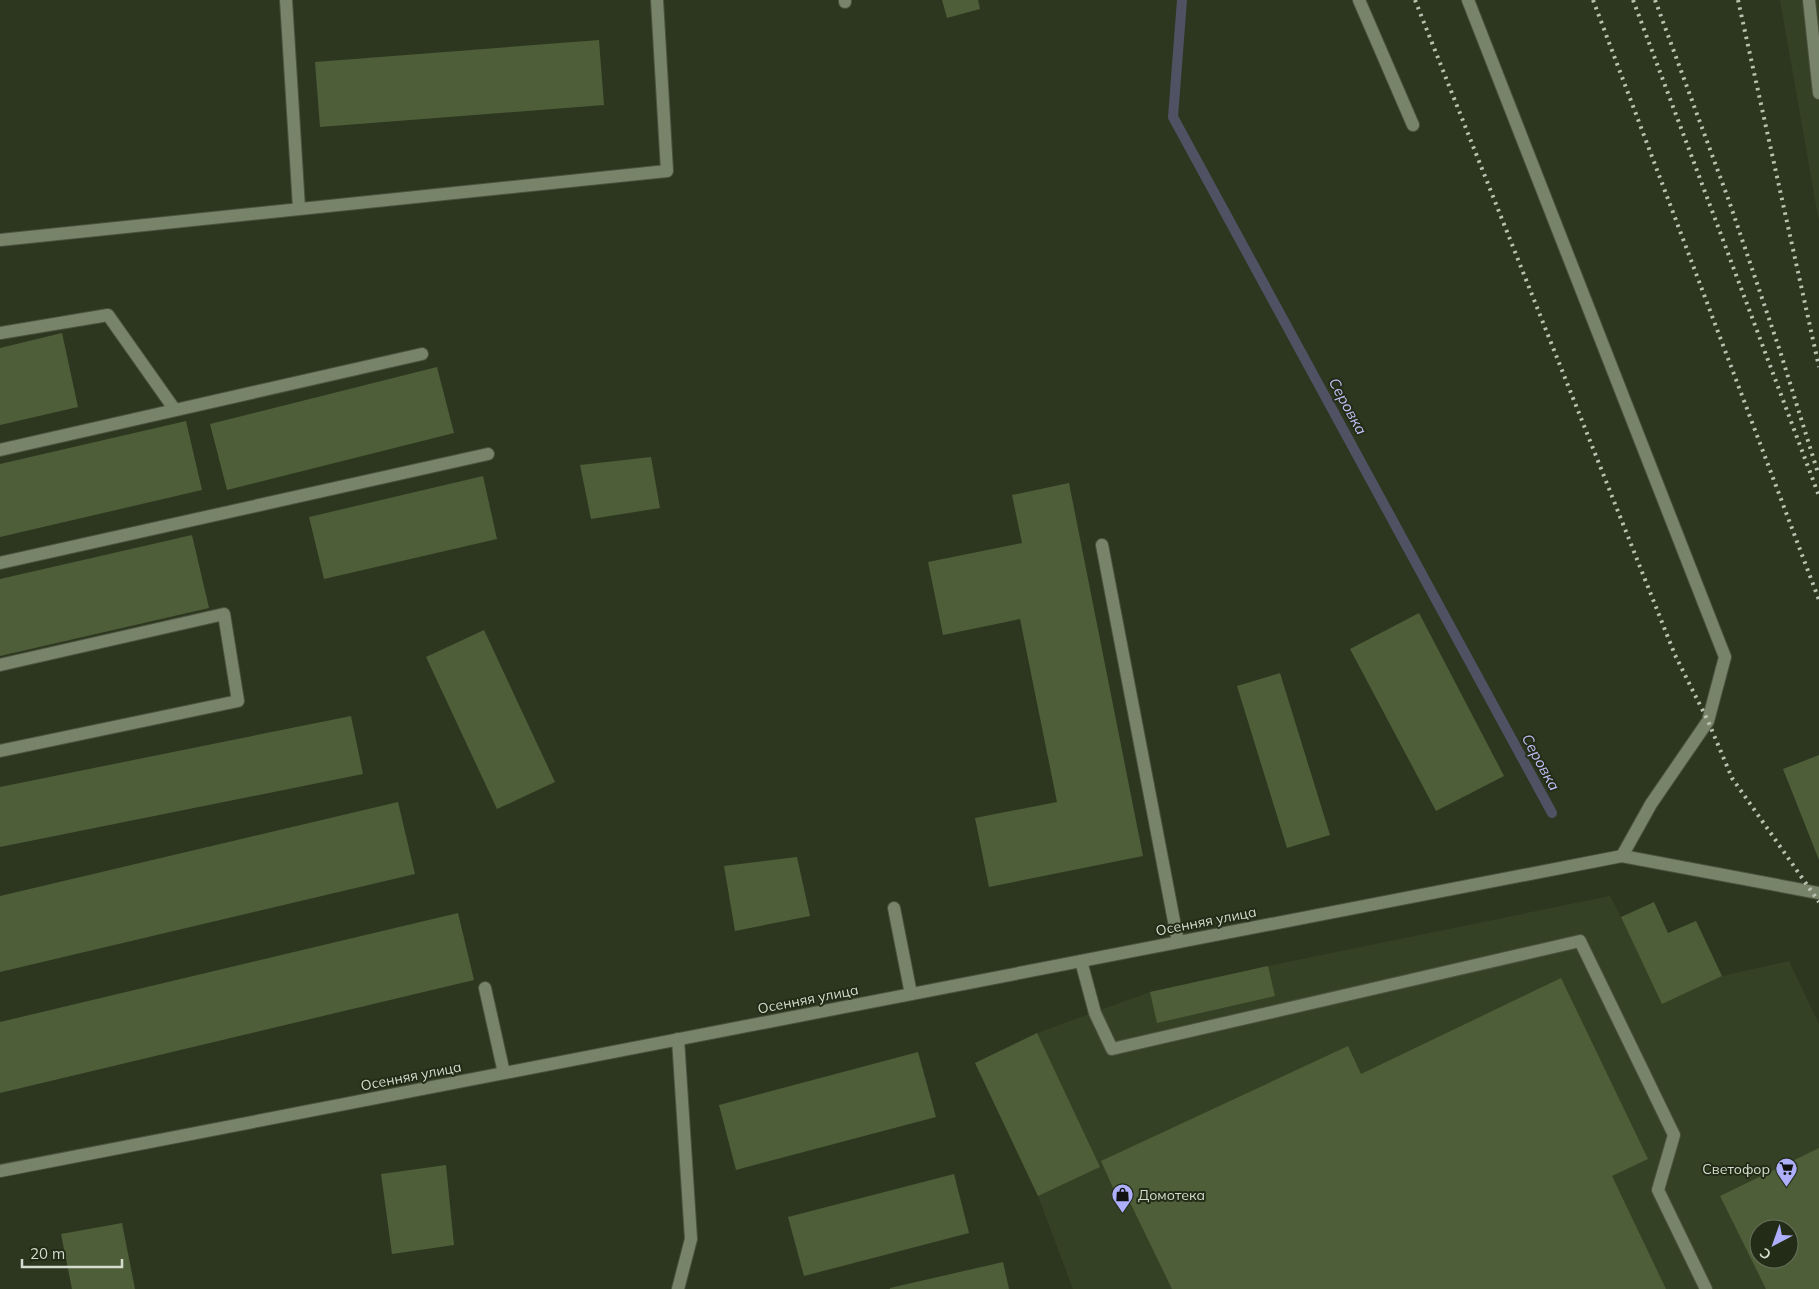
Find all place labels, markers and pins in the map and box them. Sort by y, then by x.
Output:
supermarket icon: Светофор [1774,1157,1798,1188]
place label: Светофор [1702,1160,1770,1178]
shop icon: Домотека [1110,1183,1134,1214]
place label: Домотека [1138,1186,1205,1204]

